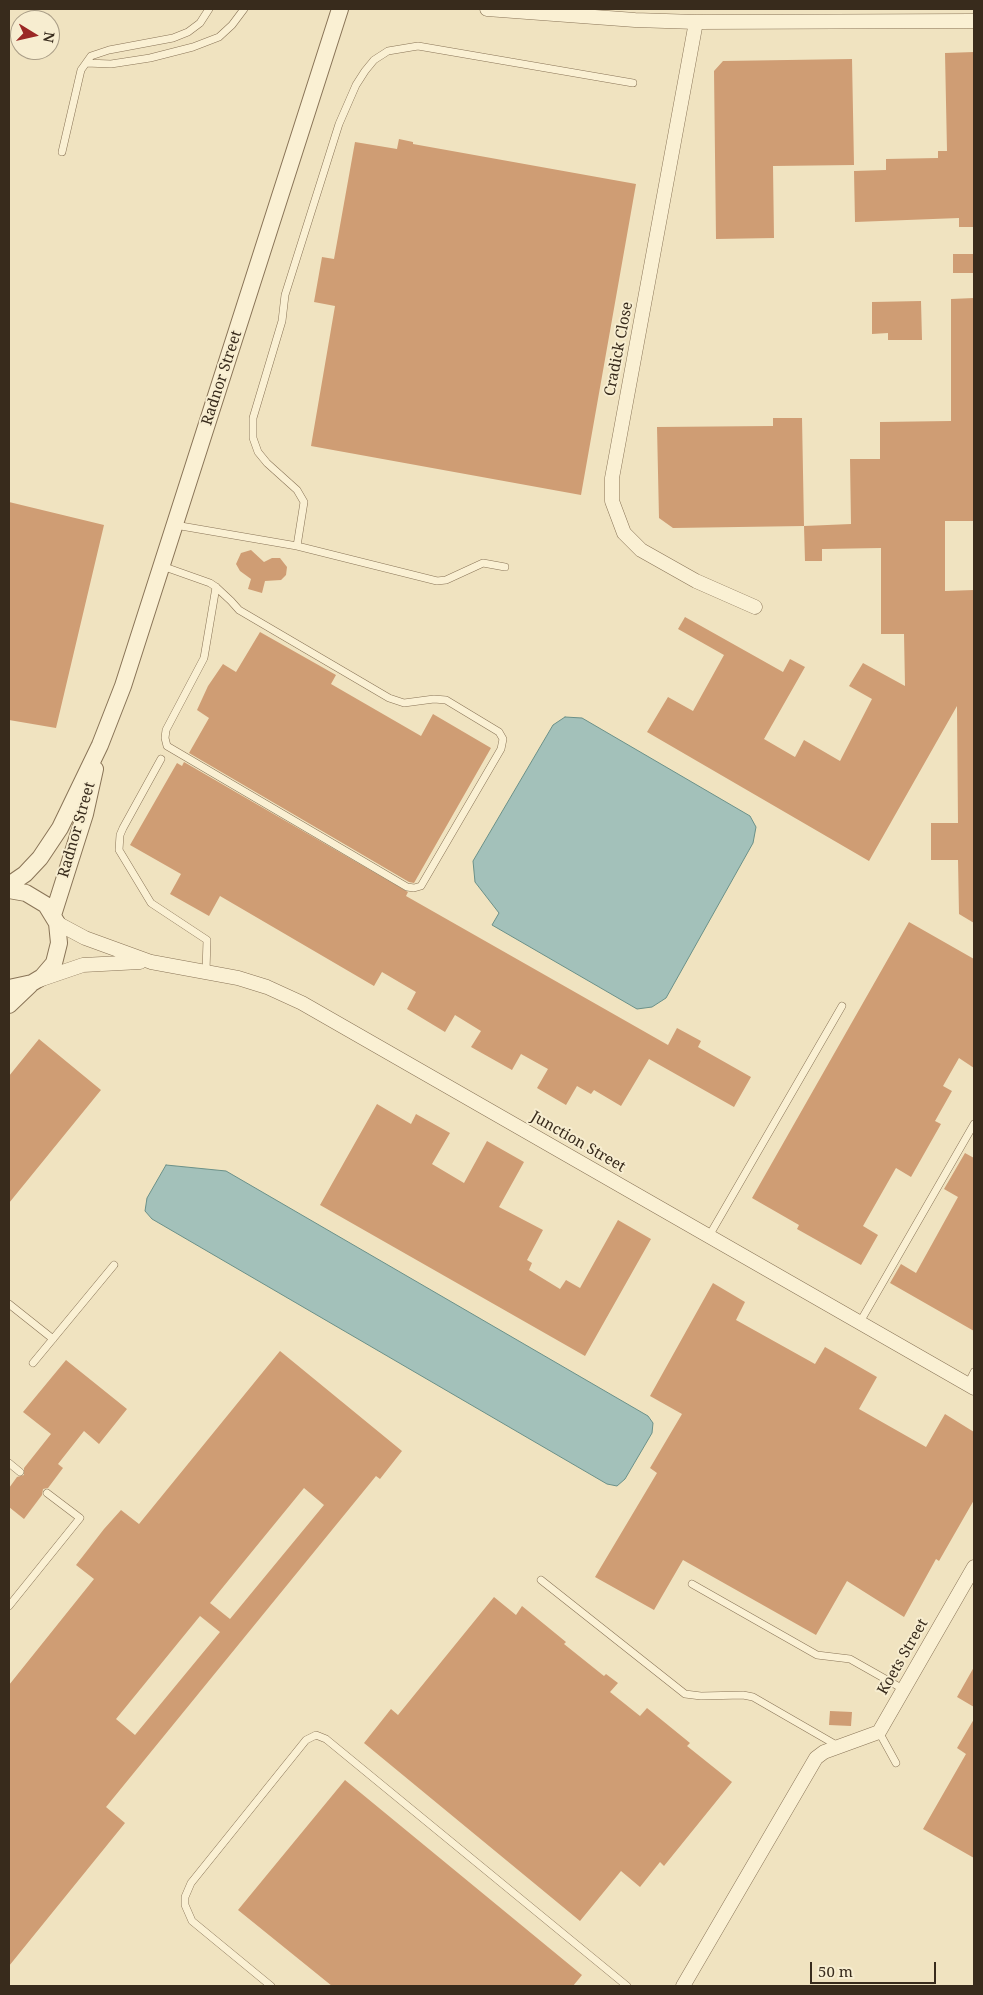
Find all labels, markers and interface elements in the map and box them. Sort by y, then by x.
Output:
north arrow [10,10,60,60]
text: N [39,30,60,44]
street label: Cradick Close [601,300,637,398]
street label: Radnor Street [198,328,246,428]
street label: Radnor Street [55,780,99,880]
street label: Junction Street [528,1108,628,1176]
street label: Koets Street [874,1616,932,1698]
scale bar [813,1952,939,1984]
text: 50 m [818,1961,853,1981]

